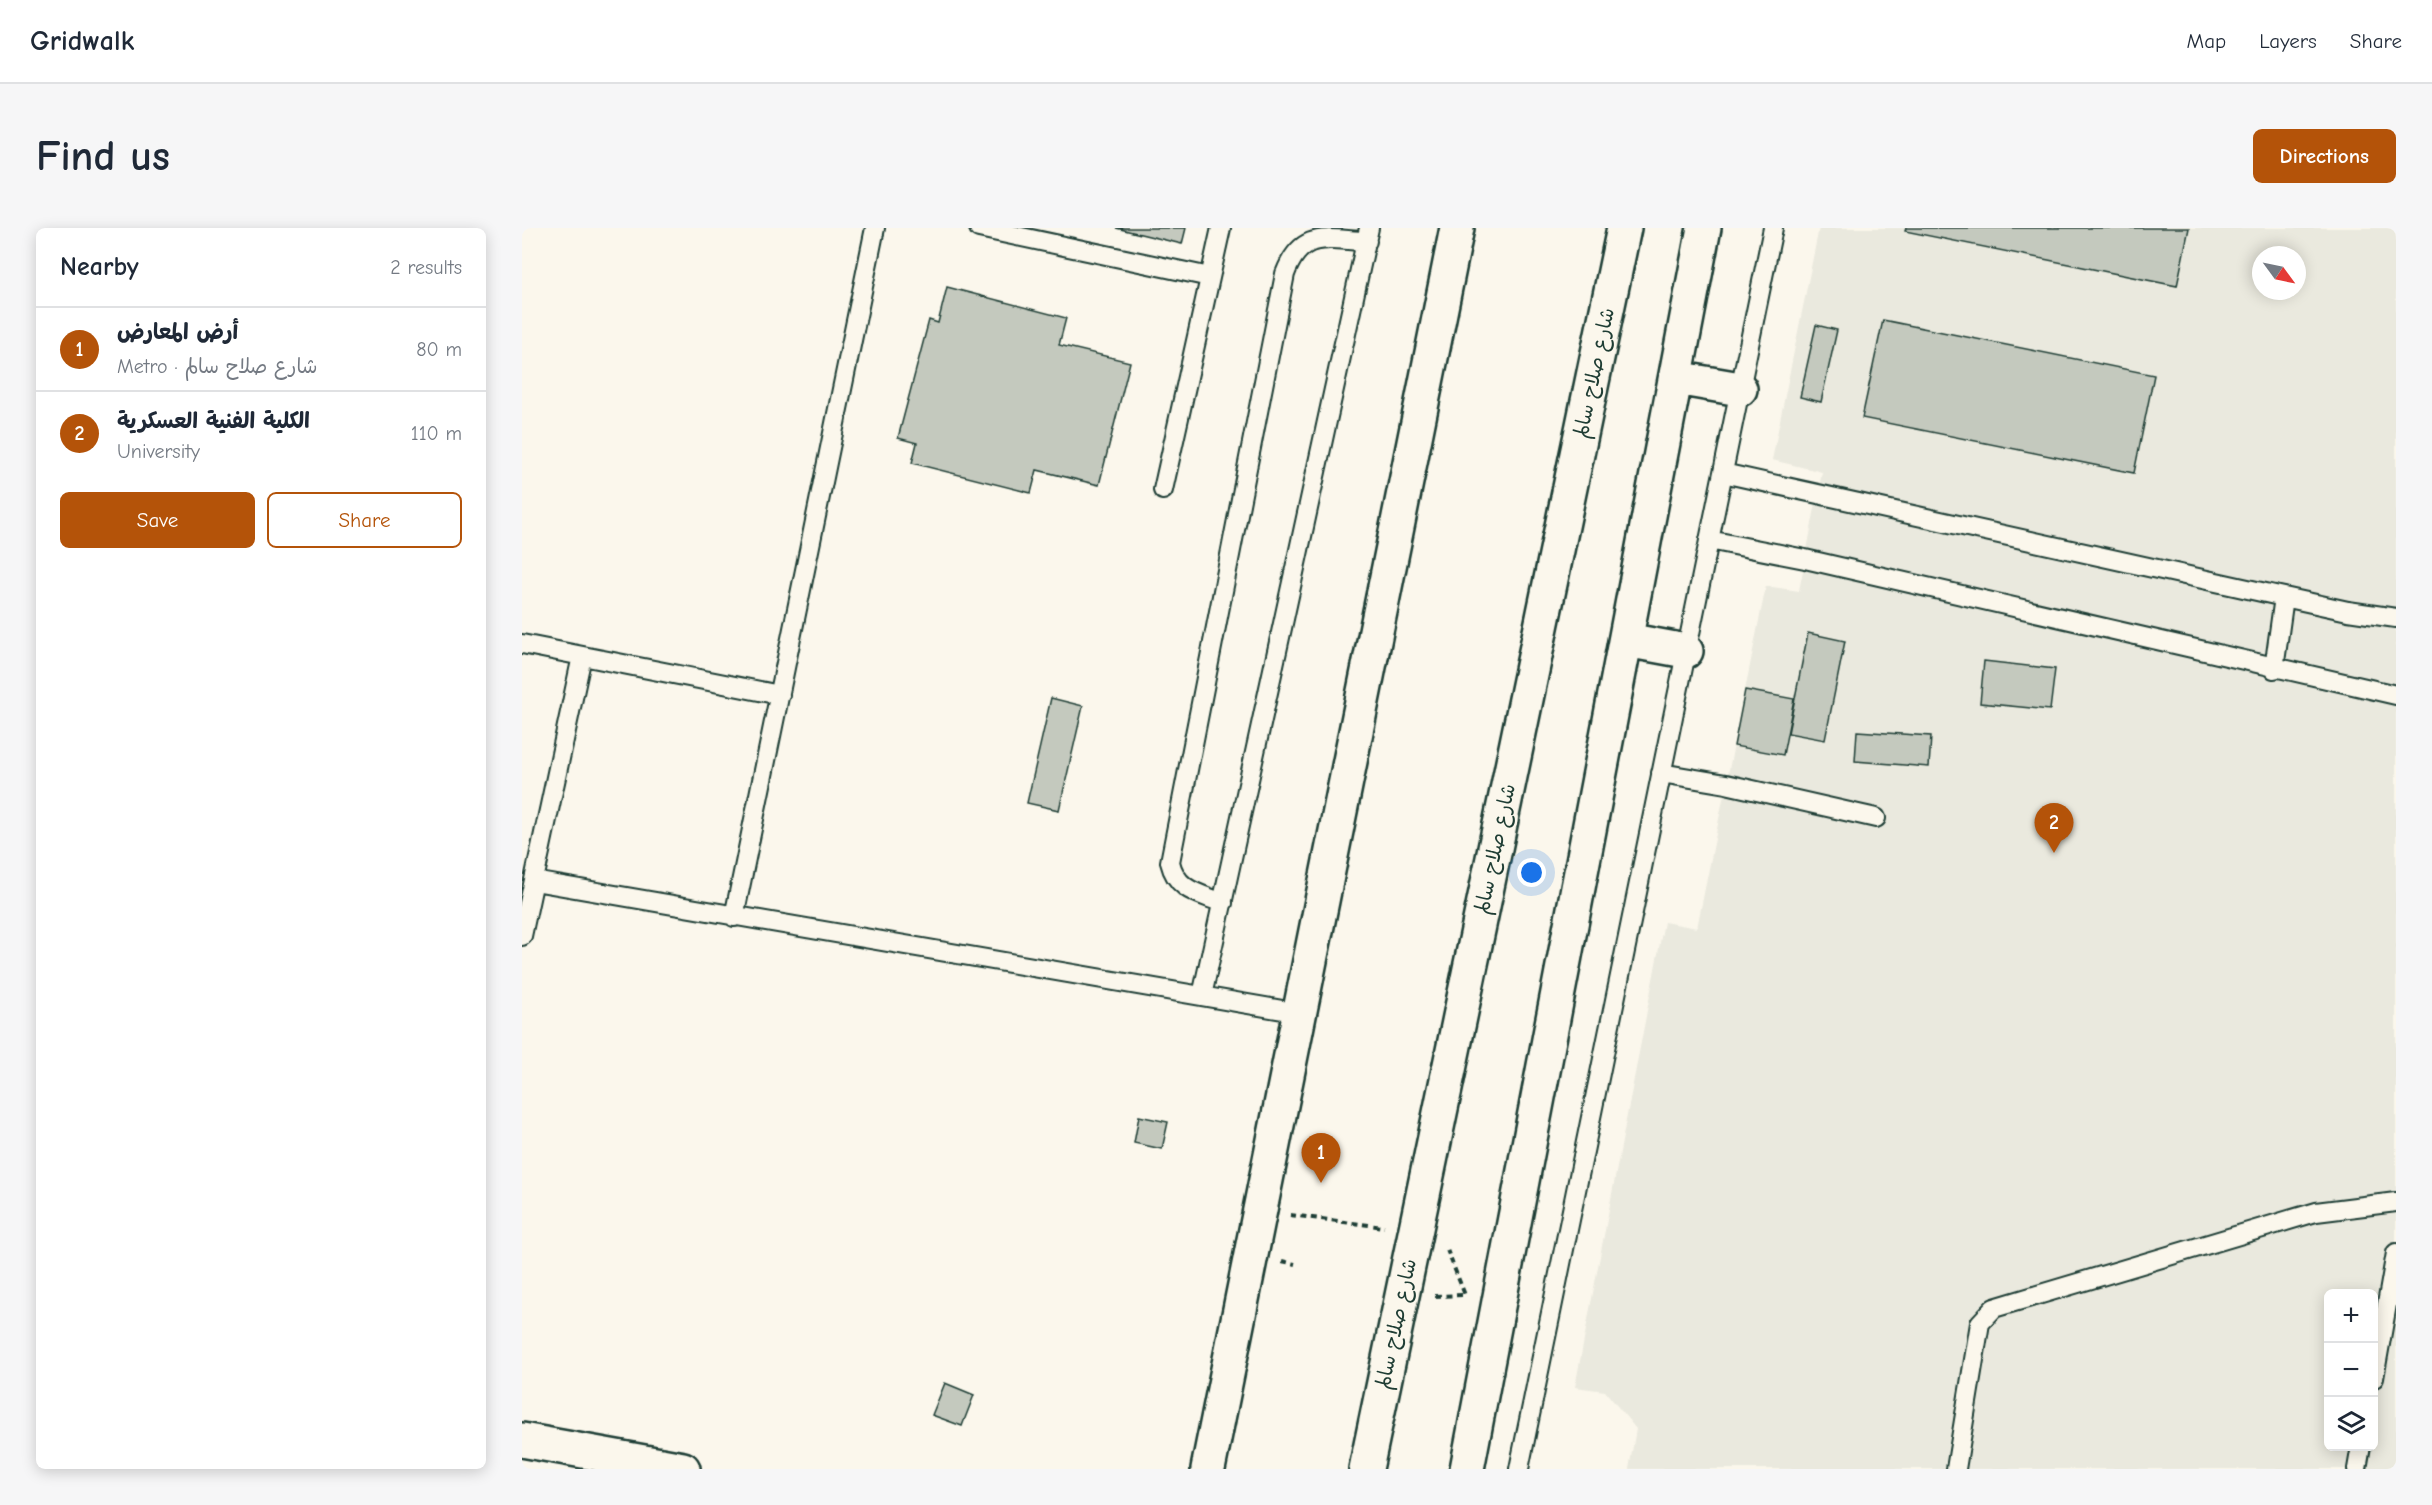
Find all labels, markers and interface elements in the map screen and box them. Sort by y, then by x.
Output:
text: Gridwalk [30,25,134,57]
text: Map [2187,29,2226,53]
text: Layers [2259,29,2317,53]
text: Share [2350,29,2402,53]
button: Directions [2253,129,2396,183]
text: Find us [36,132,170,181]
north arrow [2252,246,2306,300]
text: Nearby [60,252,139,282]
text: 2 results [390,256,462,279]
street label: شارع صلاح سالم [1569,306,1622,441]
text: أرض المعارض [117,319,238,345]
text: 1 [76,338,83,361]
text: 80 m [416,338,462,361]
text: Metro · شارع صلاح سالم [117,355,317,378]
text: الكلية الفنية العسكرية [117,408,310,434]
text: 2 [75,422,84,445]
text: 110 m [411,422,462,445]
text: University [117,440,200,463]
button: Save [60,492,255,548]
button: Share [267,492,462,548]
street label: شارع صلاح سالم [1470,782,1523,917]
pin: 2 [2034,804,2074,853]
your location [1517,858,1546,887]
pin: 1 [1302,1134,1340,1183]
street label: شارع صلاح سالم [1371,1257,1424,1392]
map controls [2324,1289,2378,1451]
button: + [2324,1289,2378,1343]
button: − [2324,1343,2378,1397]
button: layers [2324,1397,2378,1451]

